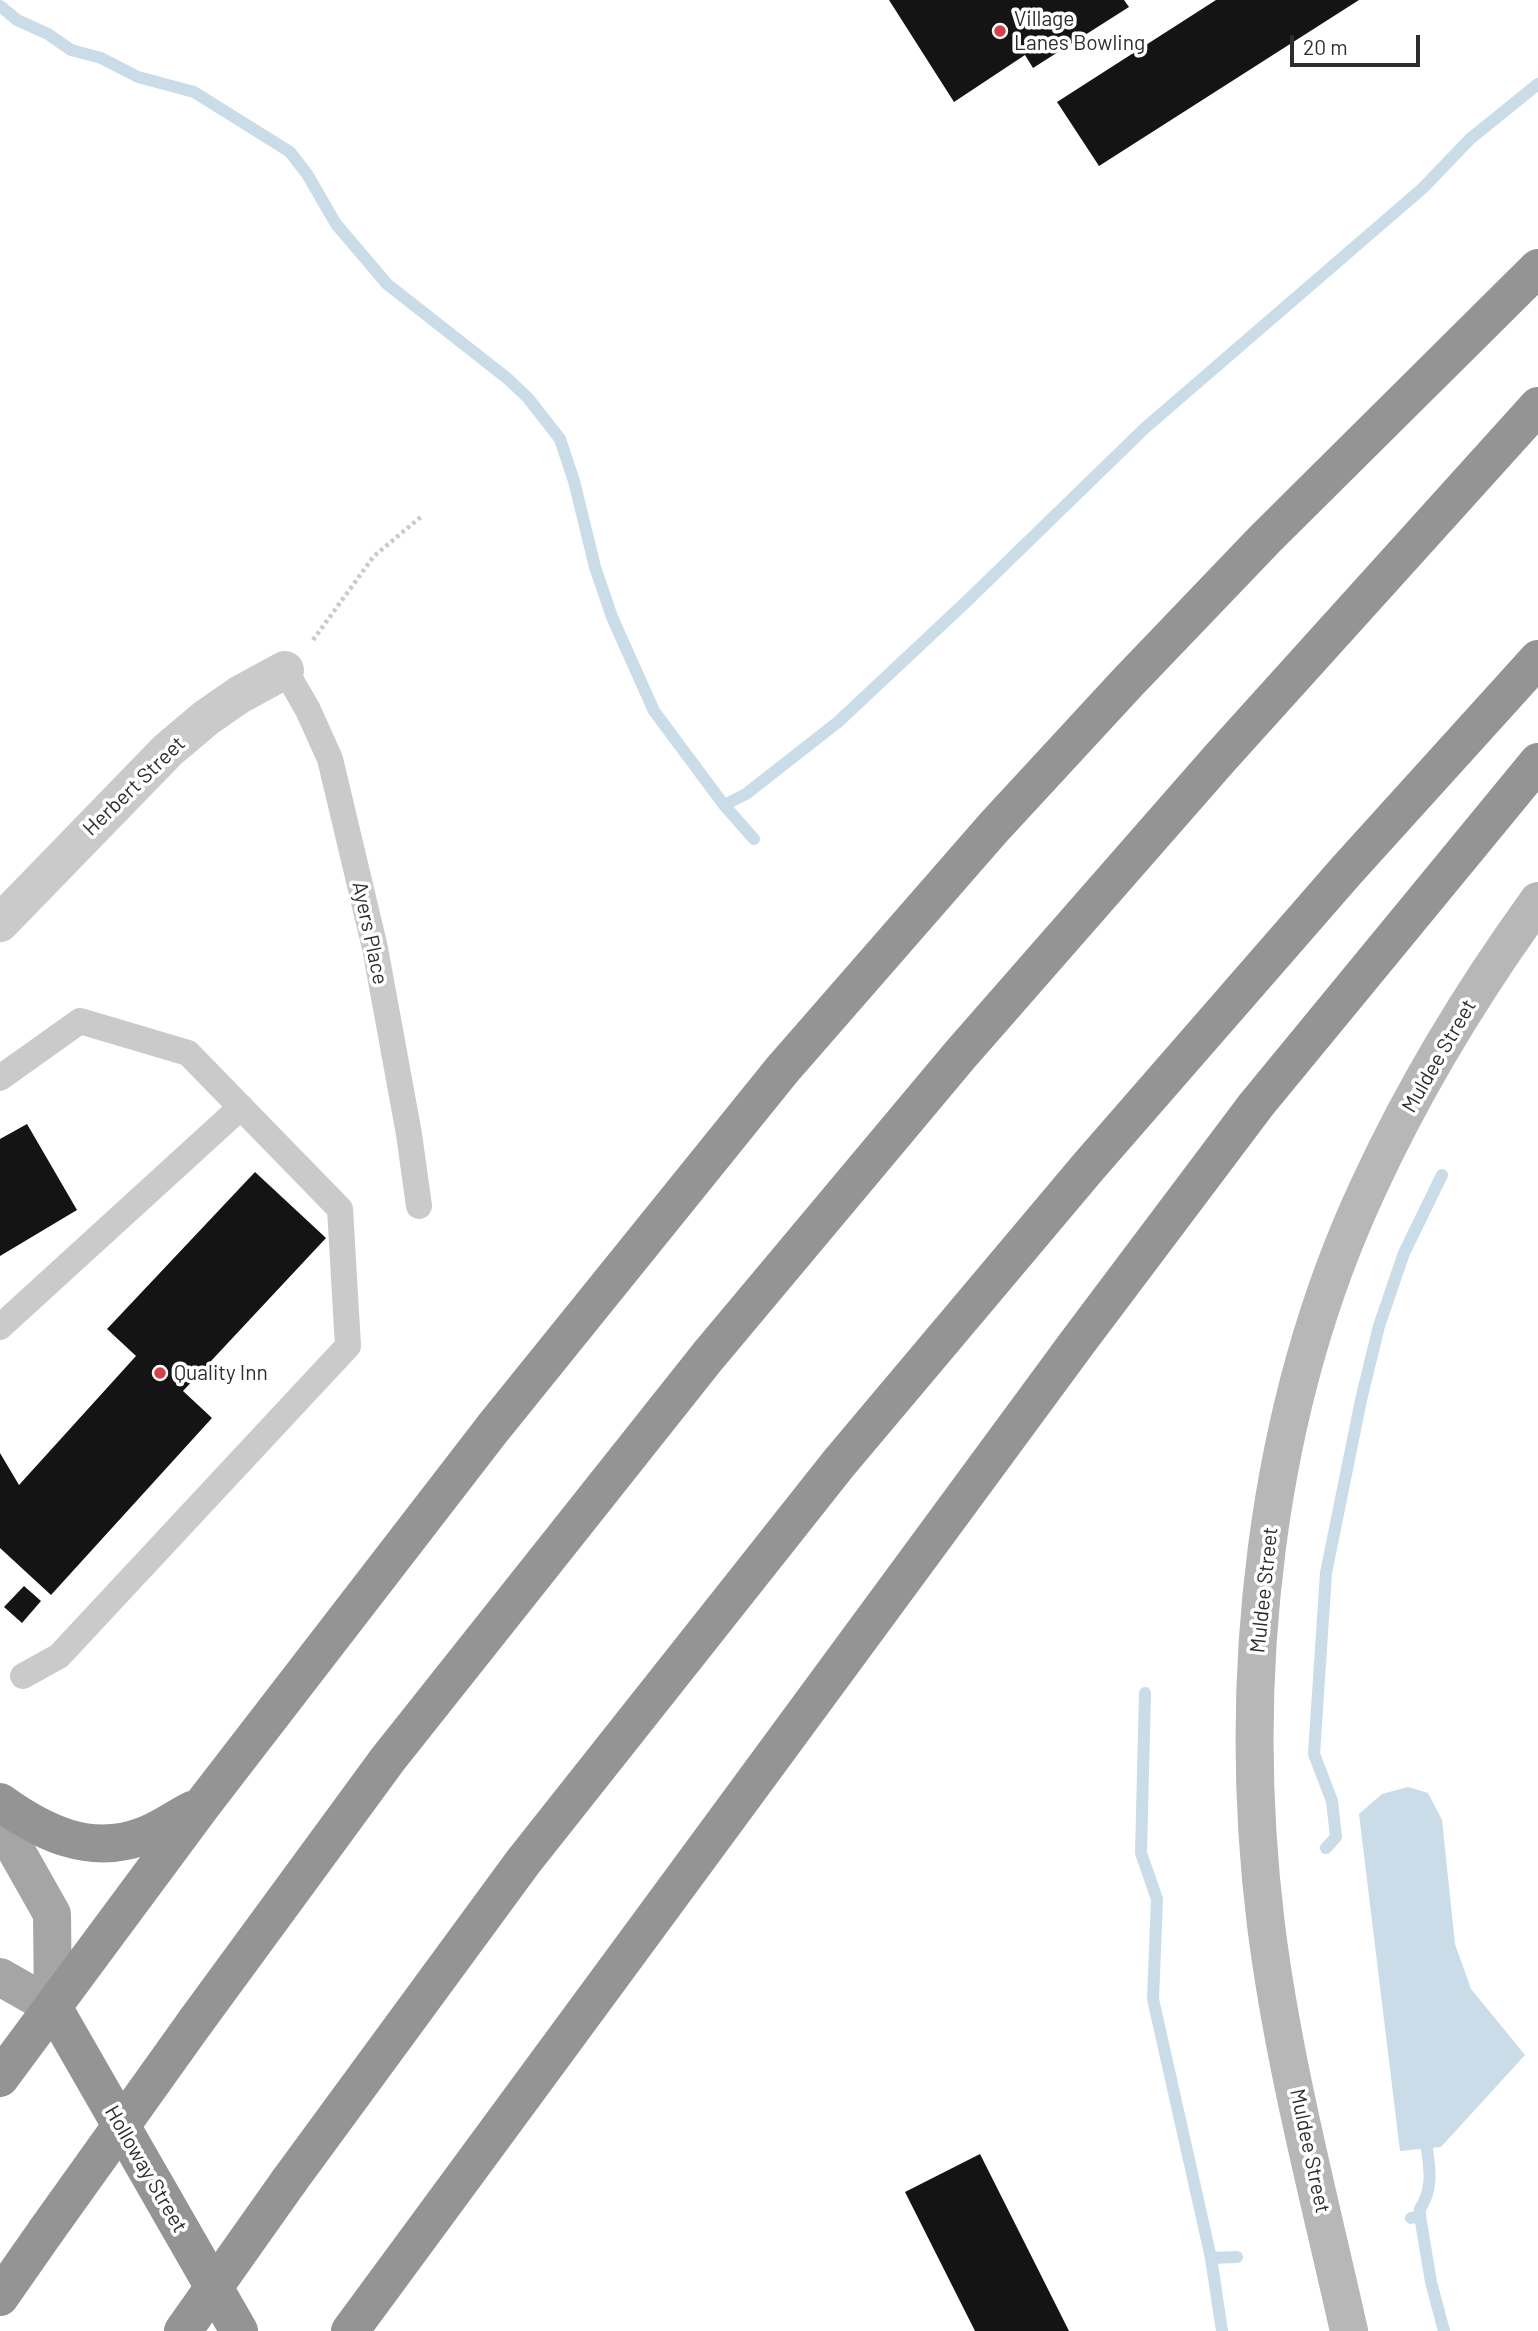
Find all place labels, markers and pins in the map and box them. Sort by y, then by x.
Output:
place label: Village Lanes Bowling [1014,6,1145,56]
marker: Village Lanes Bowling [992,23,1008,39]
place label: Quality Inn [174,1360,268,1386]
marker: Quality Inn [152,1365,168,1381]

